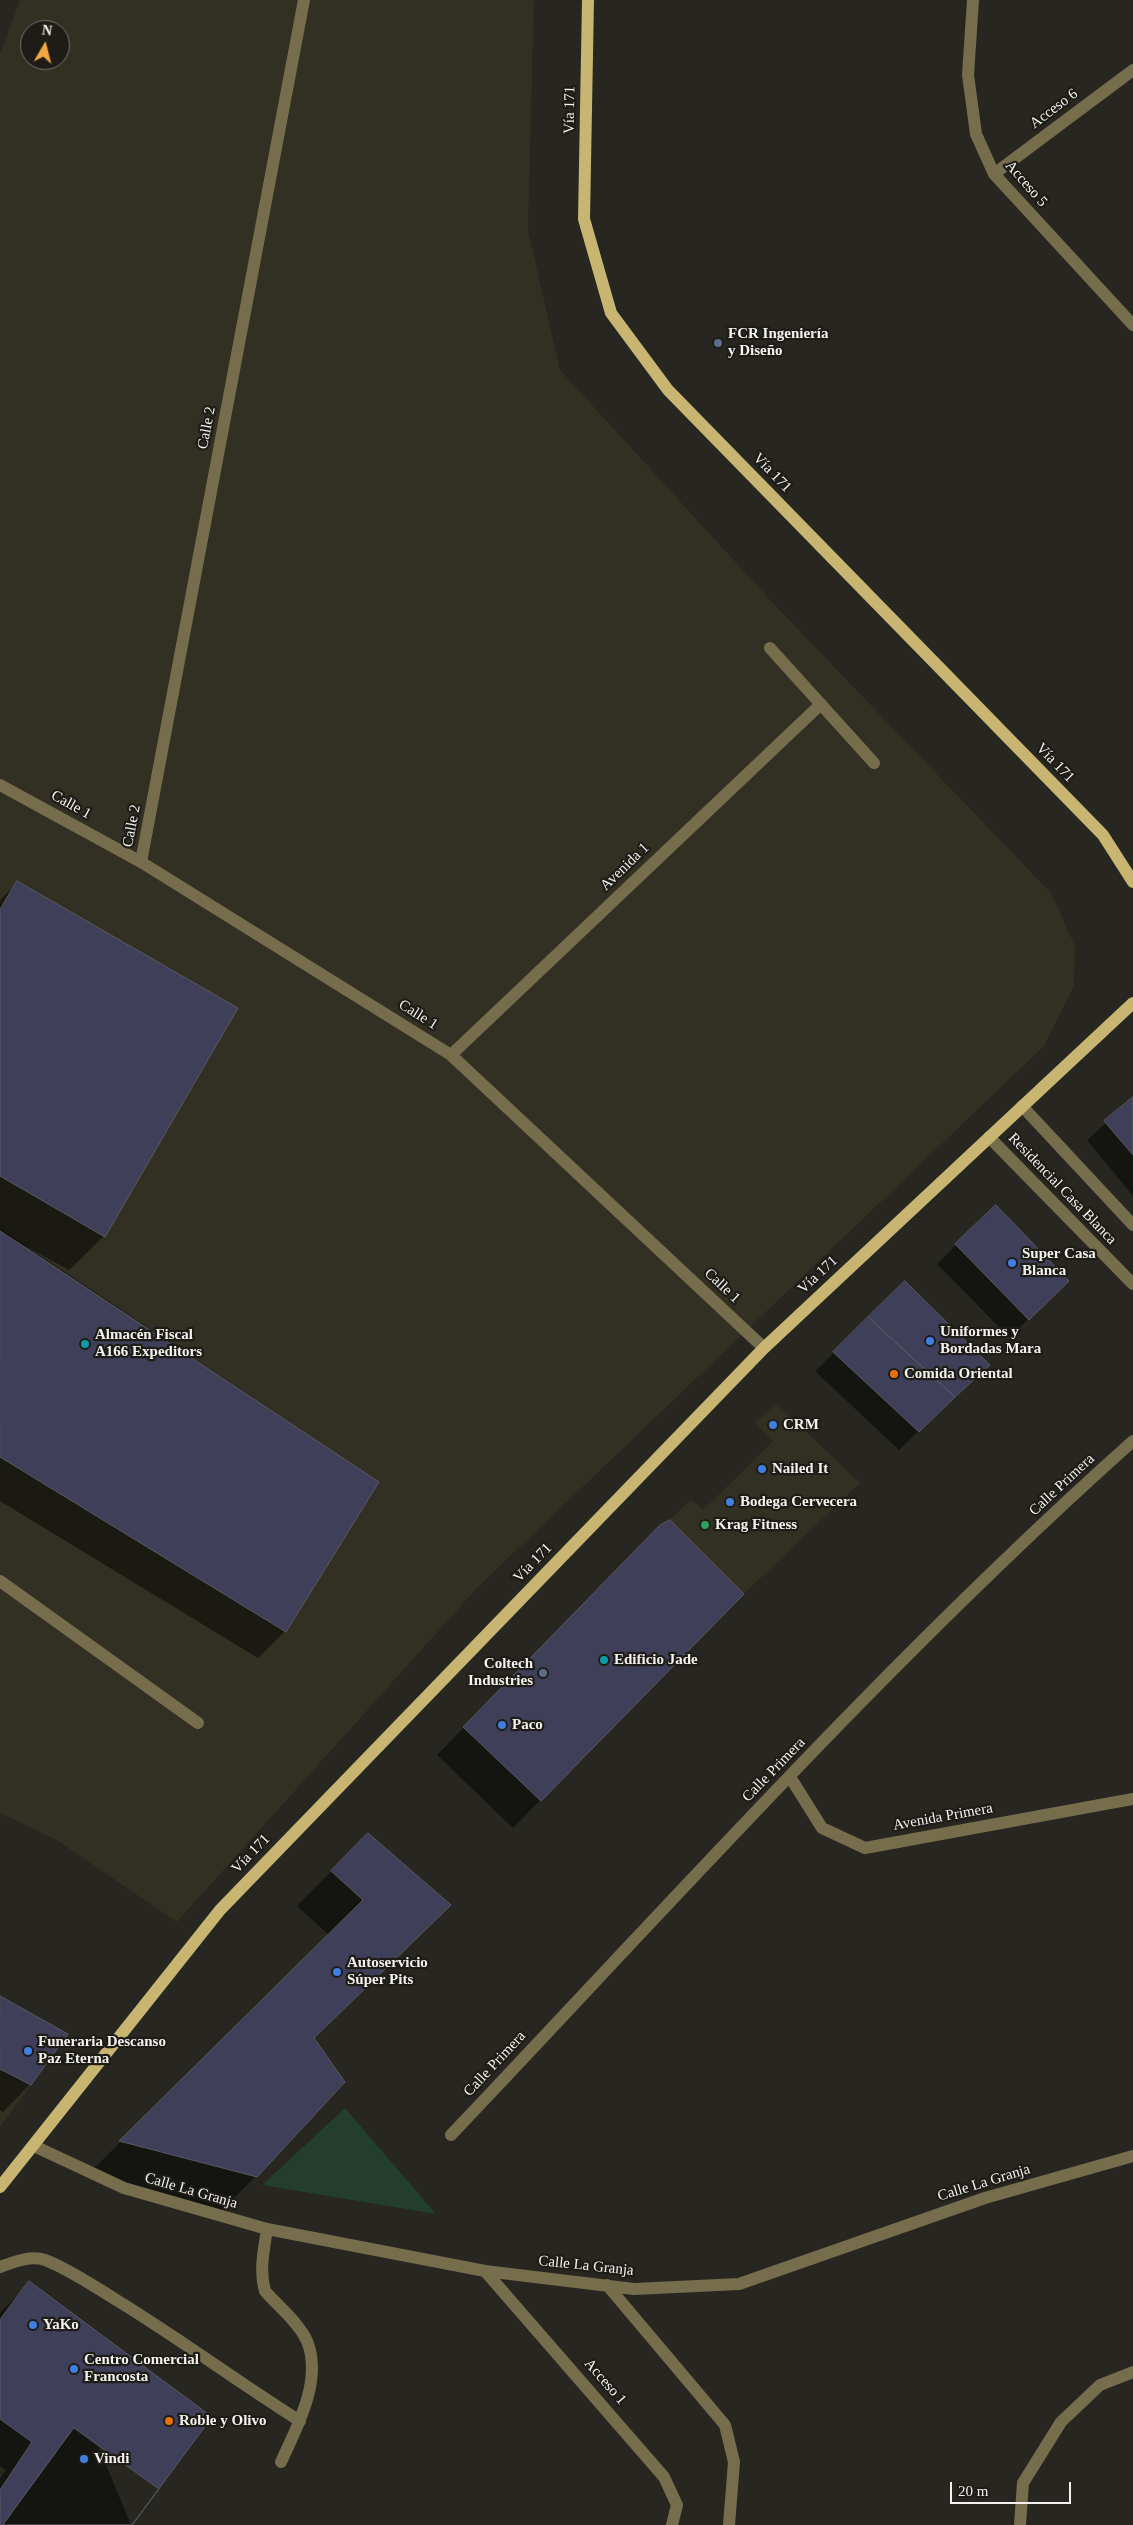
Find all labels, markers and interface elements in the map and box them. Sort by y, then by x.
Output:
north arrow [20,20,70,70]
text: N [41,23,53,39]
street label: Acceso 6 [1026,85,1082,133]
street label: Vía 171 [561,86,579,134]
street label: Acceso 5 [1001,157,1051,211]
place label: FCR Ingeniería y Diseño [728,325,828,360]
marker: FCR Ingeniería y Diseño [712,337,724,349]
street label: Calle 2 [194,405,220,451]
street label: Vía 171 [749,450,795,496]
street label: Vía 171 [1032,740,1078,786]
street label: Calle 1 [48,787,94,823]
street label: Calle 2 [119,803,145,849]
street label: Avenida 1 [597,839,653,895]
street label: Calle 1 [395,996,441,1034]
street label: Residencial Casa Blanca [1004,1129,1120,1249]
place label: Super Casa Blanca [1022,1245,1096,1280]
street label: Vía 171 [794,1252,842,1298]
marker: Super Casa Blanca [1006,1257,1018,1269]
street label: Calle 1 [700,1265,744,1307]
place label: Uniformes y Bordadas Mara [940,1323,1041,1358]
place label: Almacén Fiscal A166 Expeditors [95,1326,202,1361]
marker: Uniformes y Bordadas Mara [924,1335,936,1347]
marker: Almacén Fiscal A166 Expeditors [79,1338,91,1350]
place label: Comida Oriental [904,1365,1013,1383]
marker: Comida Oriental [888,1368,900,1380]
place label: CRM [783,1416,819,1434]
marker: CRM [767,1419,779,1431]
street label: Calle Primera [1026,1450,1098,1520]
place label: Nailed It [772,1460,828,1478]
marker: Nailed It [756,1463,768,1475]
place label: Bodega Cervecera [740,1493,857,1511]
marker: Bodega Cervecera [724,1496,736,1508]
place label: Krag Fitness [715,1516,797,1534]
marker: Krag Fitness [699,1519,711,1531]
street label: Vía 171 [510,1540,556,1586]
place label: Edificio Jade [614,1651,698,1669]
marker: Edificio Jade [598,1654,610,1666]
place label: Coltech Industries [468,1655,533,1690]
marker: Coltech Industries [537,1667,549,1679]
place label: Paco [512,1716,543,1734]
marker: Paco [496,1719,508,1731]
street label: Calle Primera [739,1734,809,1806]
street label: Avenida Primera [892,1799,994,1835]
street label: Vía 171 [228,1831,274,1877]
place label: Autoservicio Súper Pits [347,1954,428,1989]
marker: Autoservicio Súper Pits [331,1966,343,1978]
street label: Calle Primera [460,2028,530,2100]
place label: Funeraria Descanso Paz Eterna [38,2033,166,2068]
marker: Funeraria Descanso Paz Eterna [22,2045,34,2057]
street label: Calle La Granja [936,2160,1032,2206]
street label: Calle La Granja [142,2169,240,2213]
street label: Calle La Granja [537,2252,635,2280]
place label: YaKo [43,2316,79,2334]
marker: YaKo [27,2319,39,2331]
place label: Centro Comercial Francosta [84,2351,199,2386]
street label: Acceso 1 [580,2355,630,2409]
marker: Centro Comercial Francosta [68,2363,80,2375]
place label: Roble y Olivo [179,2412,267,2430]
marker: Roble y Olivo [163,2415,175,2427]
place label: Vindi [94,2450,129,2468]
marker: Vindi [78,2453,90,2465]
scale bar [953,2472,1074,2504]
text: 20 m [958,2483,988,2499]

